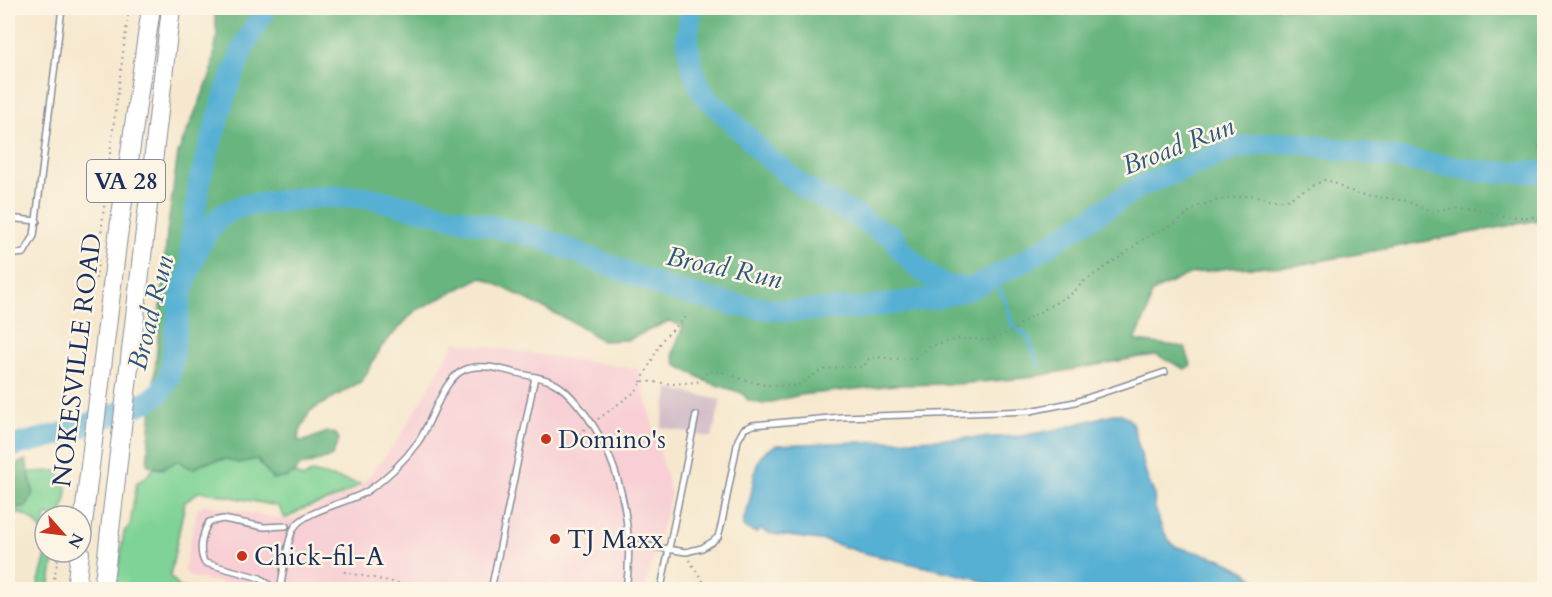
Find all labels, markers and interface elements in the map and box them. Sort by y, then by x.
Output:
water label: Broad Run [1117,108,1239,184]
road number: VA 28 [87,160,165,202]
street label: NOKESVILLE ROAD [44,231,110,489]
water label: Broad Run [663,238,785,298]
water label: Broad Run [119,252,183,374]
place label: Domino's [558,422,666,457]
marker: Domino's [539,432,553,446]
north arrow [33,504,93,564]
place label: TJ Maxx [567,522,663,557]
text: N [62,529,88,552]
marker: TJ Maxx [548,532,562,546]
place label: Chick-fil-A [254,539,385,574]
marker: Chick-fil-A [235,549,249,563]

